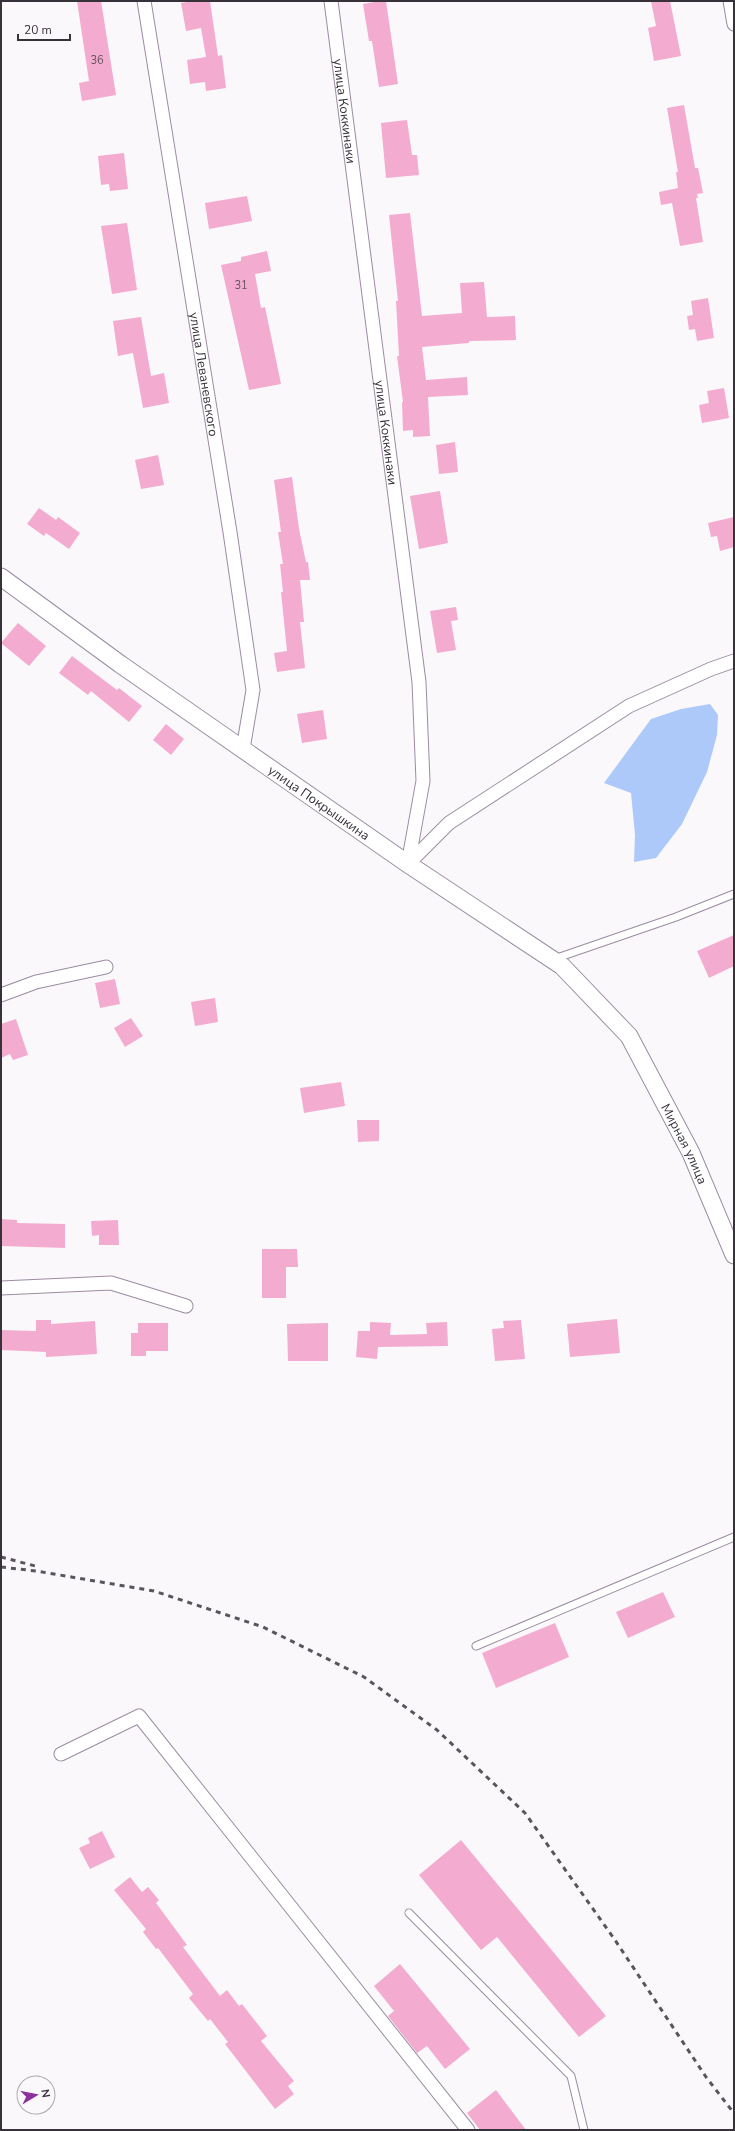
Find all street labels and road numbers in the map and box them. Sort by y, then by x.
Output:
street label: улица Коккинаки [329,58,360,165]
street label: улица Леваневского [185,311,222,438]
street label: улица Коккинаки [370,379,401,486]
street label: улица Покрышкина [264,761,373,845]
street label: Мирная улица [656,1101,711,1187]

